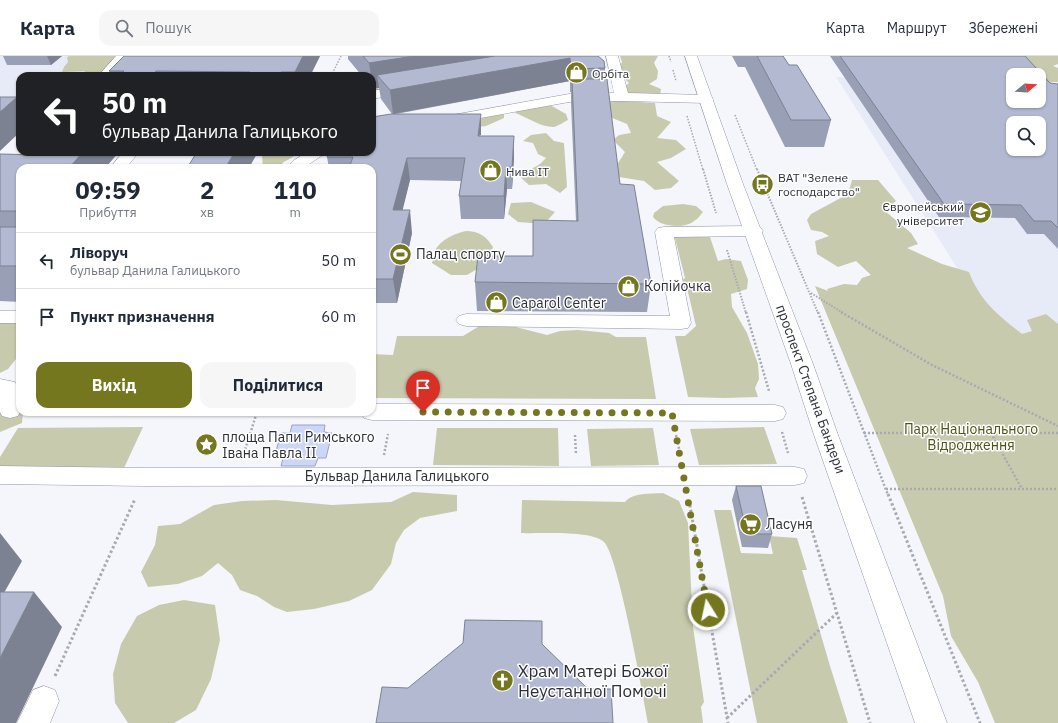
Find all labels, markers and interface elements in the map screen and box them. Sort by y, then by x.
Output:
search box [99,10,379,46]
text: Карта [20,16,75,40]
icon: search [113,17,135,39]
text: Пошук [145,18,192,37]
text: Карта [826,19,865,37]
text: Маршрут [887,19,947,37]
text: Збережені [969,19,1038,37]
shop icon: Орбіта [563,60,589,86]
place label: Орбіта [592,66,630,81]
north arrow [1006,68,1046,108]
map controls [1006,68,1046,156]
text: 50 m [102,84,167,121]
icon: left [36,88,88,140]
button: search [1006,116,1046,156]
text: бульвар Данила Галицького [102,120,338,143]
shop icon: Нива IT [478,158,504,184]
place label: Нива IT [506,164,549,179]
place label: ВАТ "Зелене господарство" [778,170,860,199]
bus stop icon: ВАТ "Зелене господарство" [750,171,776,197]
text: 09:59 [75,174,141,206]
text: 2 [200,174,214,206]
text: 110 [274,174,317,206]
place label: Європейський університет [883,199,964,228]
school or university icon: Європейський університет [967,200,993,226]
text: Прибуття [79,204,137,221]
text: хв [200,204,214,221]
text: m [289,204,301,221]
sports icon: Палац спорту [387,241,413,267]
text: Ліворуч [70,243,128,262]
place label: Палац спорту [416,245,505,263]
icon: left [36,250,58,272]
text: 50 m [321,251,356,270]
text: бульвар Данила Галицького [70,262,240,279]
shop icon: Копійочка [616,273,642,299]
place label: Копійочка [644,277,711,295]
shop icon: Caparol Center [483,290,509,316]
place label: Caparol Center [512,294,606,312]
street label: проспект Степана Бандери [772,302,850,476]
icon: arrive [36,306,58,328]
text: Пункт призначення [70,307,215,326]
text: 60 m [321,307,356,326]
button: Вихід [36,362,192,408]
button: Поділитися [200,362,356,408]
pin [406,371,440,412]
icon: arrive [412,377,434,399]
park label: Парк Національного Відродження [904,420,1038,454]
place label: площа Папи Римського Івана Павла ІІ [222,428,375,462]
place icon: площа Папи Римського Івана Павла ІІ [193,432,219,458]
street label: Бульвар Данила Галицького [305,467,489,485]
supermarket icon: Ласуня [737,511,763,537]
place label: Ласуня [766,515,813,533]
position arrow [687,589,729,631]
place label: Храм Матері Божої Неустанної Помочі [518,660,668,702]
church icon: Храм Матері Божої Неустанної Помочі [490,668,516,694]

